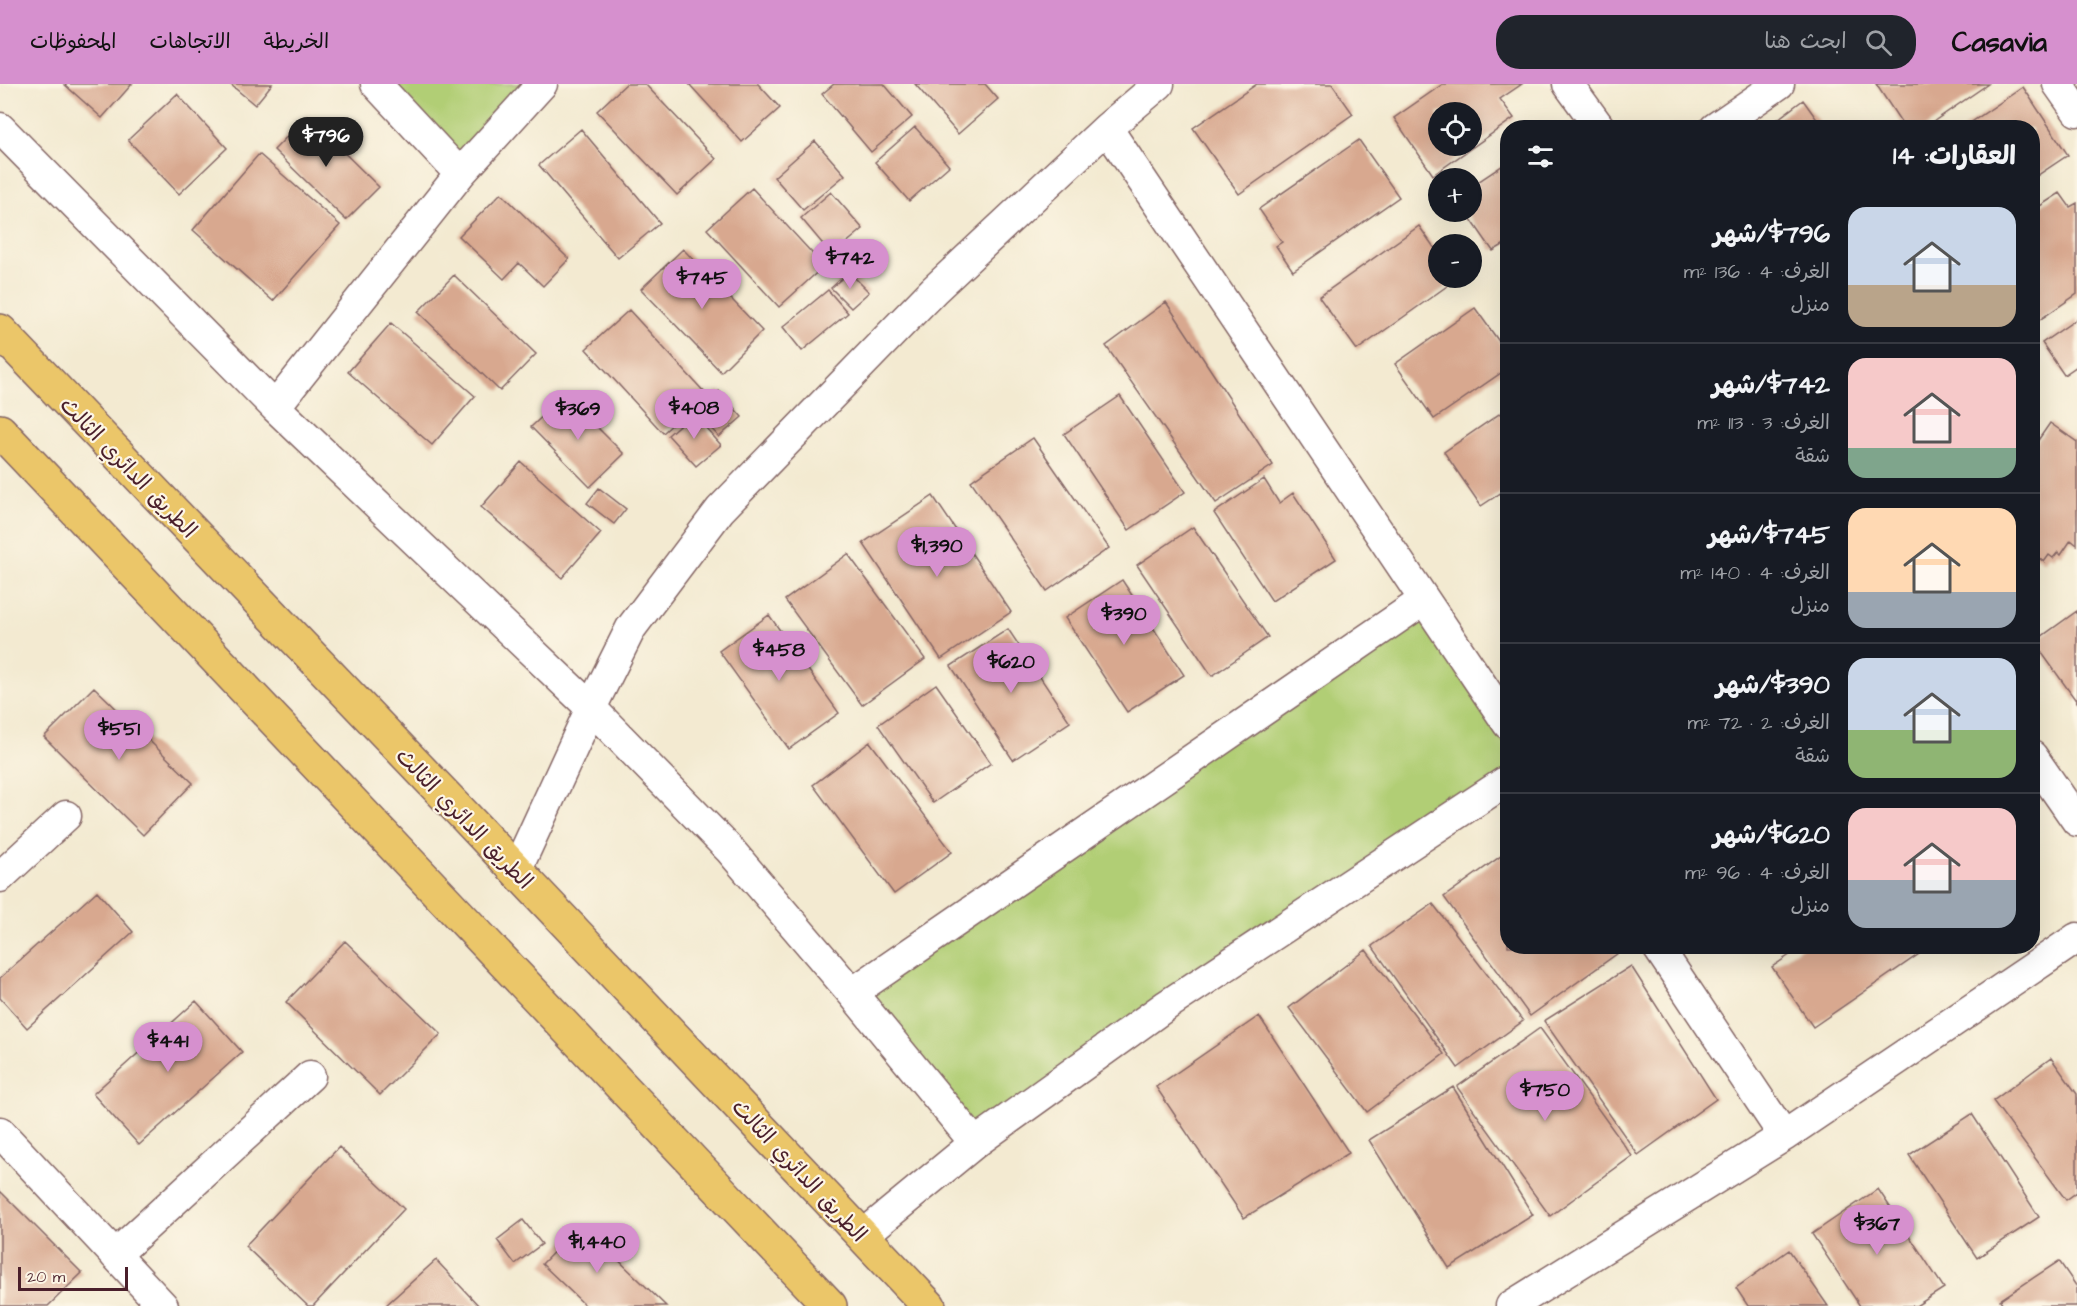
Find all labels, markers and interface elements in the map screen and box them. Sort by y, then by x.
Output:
search box [1496,15,1916,69]
text: Casavia [1952,23,2047,62]
text: ابحث هنا [1764,26,1847,57]
icon: search [1862,26,1895,59]
text: المحفوظات [30,27,116,56]
text: الاتجاهات [149,27,231,56]
text: الخريطة [264,27,329,56]
map controls [1428,102,1482,288]
button: locate [1428,102,1482,156]
pin: $796 [290,117,362,168]
text: $796 [302,122,350,150]
text: العقارات: 14 [1893,138,2016,174]
icon: filters [1524,140,1557,173]
button: + [1428,168,1482,222]
text: $796/شهر [1713,216,1830,252]
icon: home [1896,231,1968,303]
button: − [1428,234,1482,288]
pin: $742 [814,239,886,290]
text: $742 [826,244,874,272]
text: الغرف: 4 · 136 m² [1684,258,1830,286]
pin: $745 [666,259,738,310]
text: $745 [676,264,728,292]
text: منزل [1791,291,1830,319]
text: $742/شهر [1712,367,1830,403]
icon: home [1896,382,1968,454]
pin: $408 [658,389,730,440]
pin: $369 [542,390,614,441]
street label: الطريق الدائري الثالث [52,391,204,546]
text: $408 [669,394,719,422]
text: $369 [555,395,601,423]
text: الغرف: 3 · 113 m² [1697,409,1830,437]
text: شقة [1795,442,1830,470]
text: $745/شهر [1708,517,1830,553]
pin: $1,390 [888,527,986,578]
text: $1,390 [911,532,963,560]
icon: home [1896,532,1968,604]
text: الغرف: 4 · 140 m² [1680,559,1830,587]
text: منزل [1791,592,1830,620]
pin: $390 [1088,595,1160,646]
text: $390 [1101,600,1147,628]
pin: $458 [743,631,815,682]
text: $458 [753,636,805,664]
pin: $620 [975,643,1047,694]
text: $620 [987,648,1035,676]
text: $390/شهر [1716,667,1830,703]
icon: home [1896,682,1968,754]
text: الغرف: 2 · 72 m² [1687,709,1830,737]
pin: $551 [83,710,155,761]
text: $551 [98,715,140,743]
street label: الطريق الدائري الثالث [388,742,540,897]
text: شقة [1795,742,1830,770]
text: $620/شهر [1713,817,1830,853]
icon: home [1896,832,1968,904]
text: الغرف: 4 · 96 m² [1685,859,1830,887]
text: منزل [1791,892,1830,920]
pin: $441 [132,1022,204,1073]
text: $441 [148,1027,188,1055]
pin: $750 [1509,1071,1581,1122]
text: $750 [1520,1076,1570,1104]
street label: الطريق الدائري الثالث [724,1093,874,1249]
pin: $367 [1841,1205,1913,1256]
text: $367 [1854,1210,1900,1238]
pin: $1,440 [548,1223,646,1274]
text: $1,440 [568,1228,626,1256]
scale bar [18,1264,128,1292]
text: 20 m [27,1266,65,1288]

